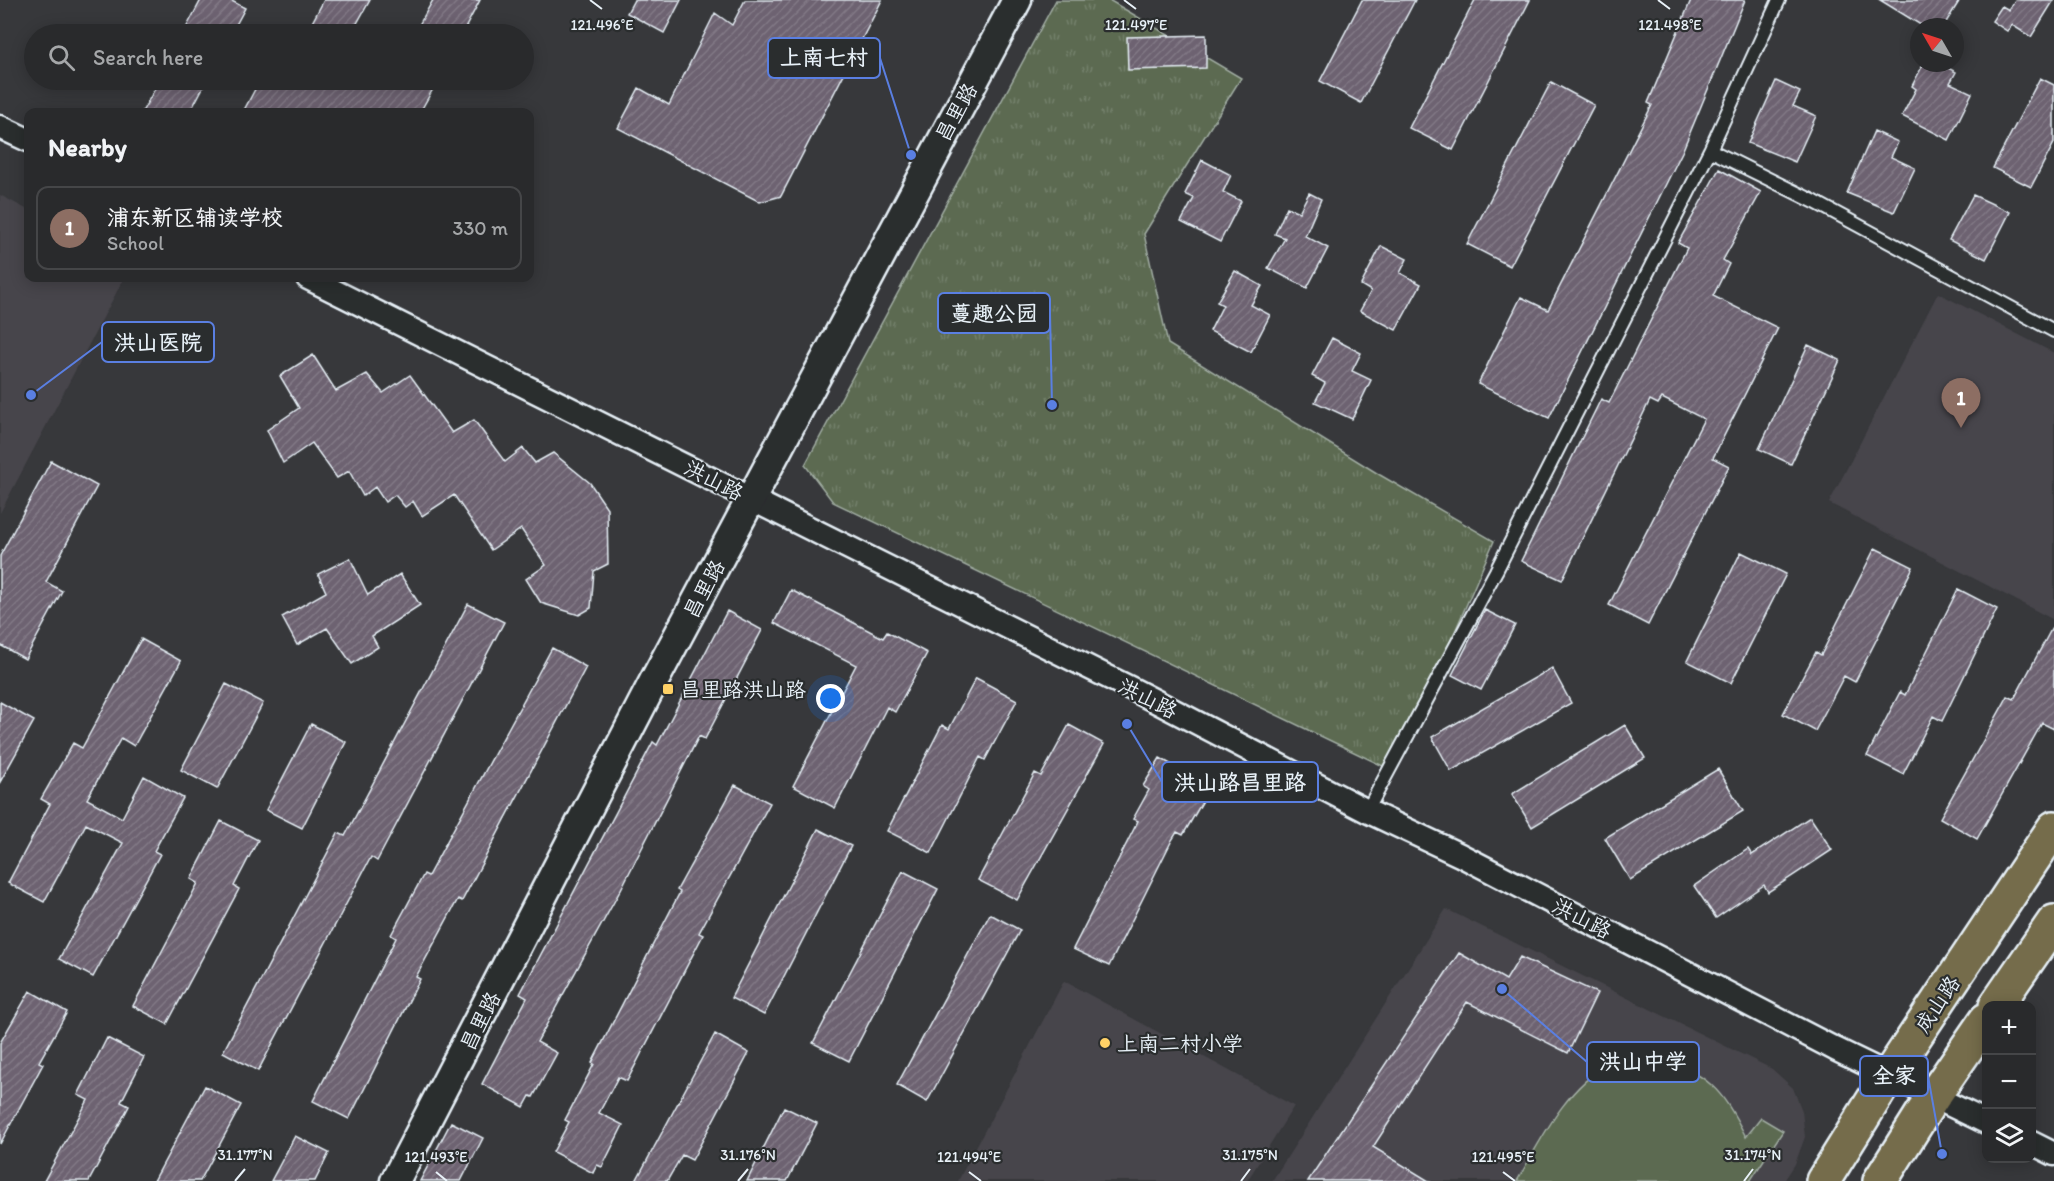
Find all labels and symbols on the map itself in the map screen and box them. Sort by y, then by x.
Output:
text: 121.496°E [570,16,634,34]
text: 121.497°E [1105,16,1167,34]
text: 121.498°E [1638,16,1702,34]
north arrow [1910,18,1964,72]
callout: 上南七村 [768,38,880,78]
text: 上南七村 [780,44,868,71]
street label: 昌里路 [930,78,982,146]
callout: 蔓趣公园 [938,293,1050,333]
text: 蔓趣公园 [950,300,1038,327]
callout: 洪山医院 [102,322,214,362]
text: 洪山医院 [114,329,202,356]
pin: 1 [1942,378,1980,428]
street label: 洪山路 [680,455,748,505]
street label: 昌里路 [678,555,730,623]
street label: 洪山路 [1114,673,1182,723]
place label: 昌里路洪山路 [680,677,806,702]
marker: 昌里路洪山路 [661,682,675,696]
your location [816,684,845,713]
callout: 洪山路昌里路 [1162,762,1318,802]
text: 洪山路昌里路 [1174,769,1306,796]
street label: 洪山路 [1548,893,1616,943]
street label: 成山路 [1909,971,1965,1037]
street label: 昌里路 [455,987,505,1055]
place label: 上南二村小学 [1117,1031,1243,1056]
marker: 上南二村小学 [1098,1036,1112,1050]
callout: 洪山中学 [1587,1042,1699,1082]
text: 洪山中学 [1599,1048,1687,1075]
callout: 全家 [1860,1056,1928,1096]
text: 全家 [1872,1062,1916,1089]
text: 31.177°N [217,1146,273,1164]
text: 31.176°N [720,1146,776,1164]
text: 31.175°N [1222,1146,1278,1164]
text: 31.174°N [1725,1146,1781,1164]
text: 121.493°E [404,1148,468,1166]
text: 121.494°E [937,1148,1001,1166]
text: 121.495°E [1472,1148,1534,1166]

